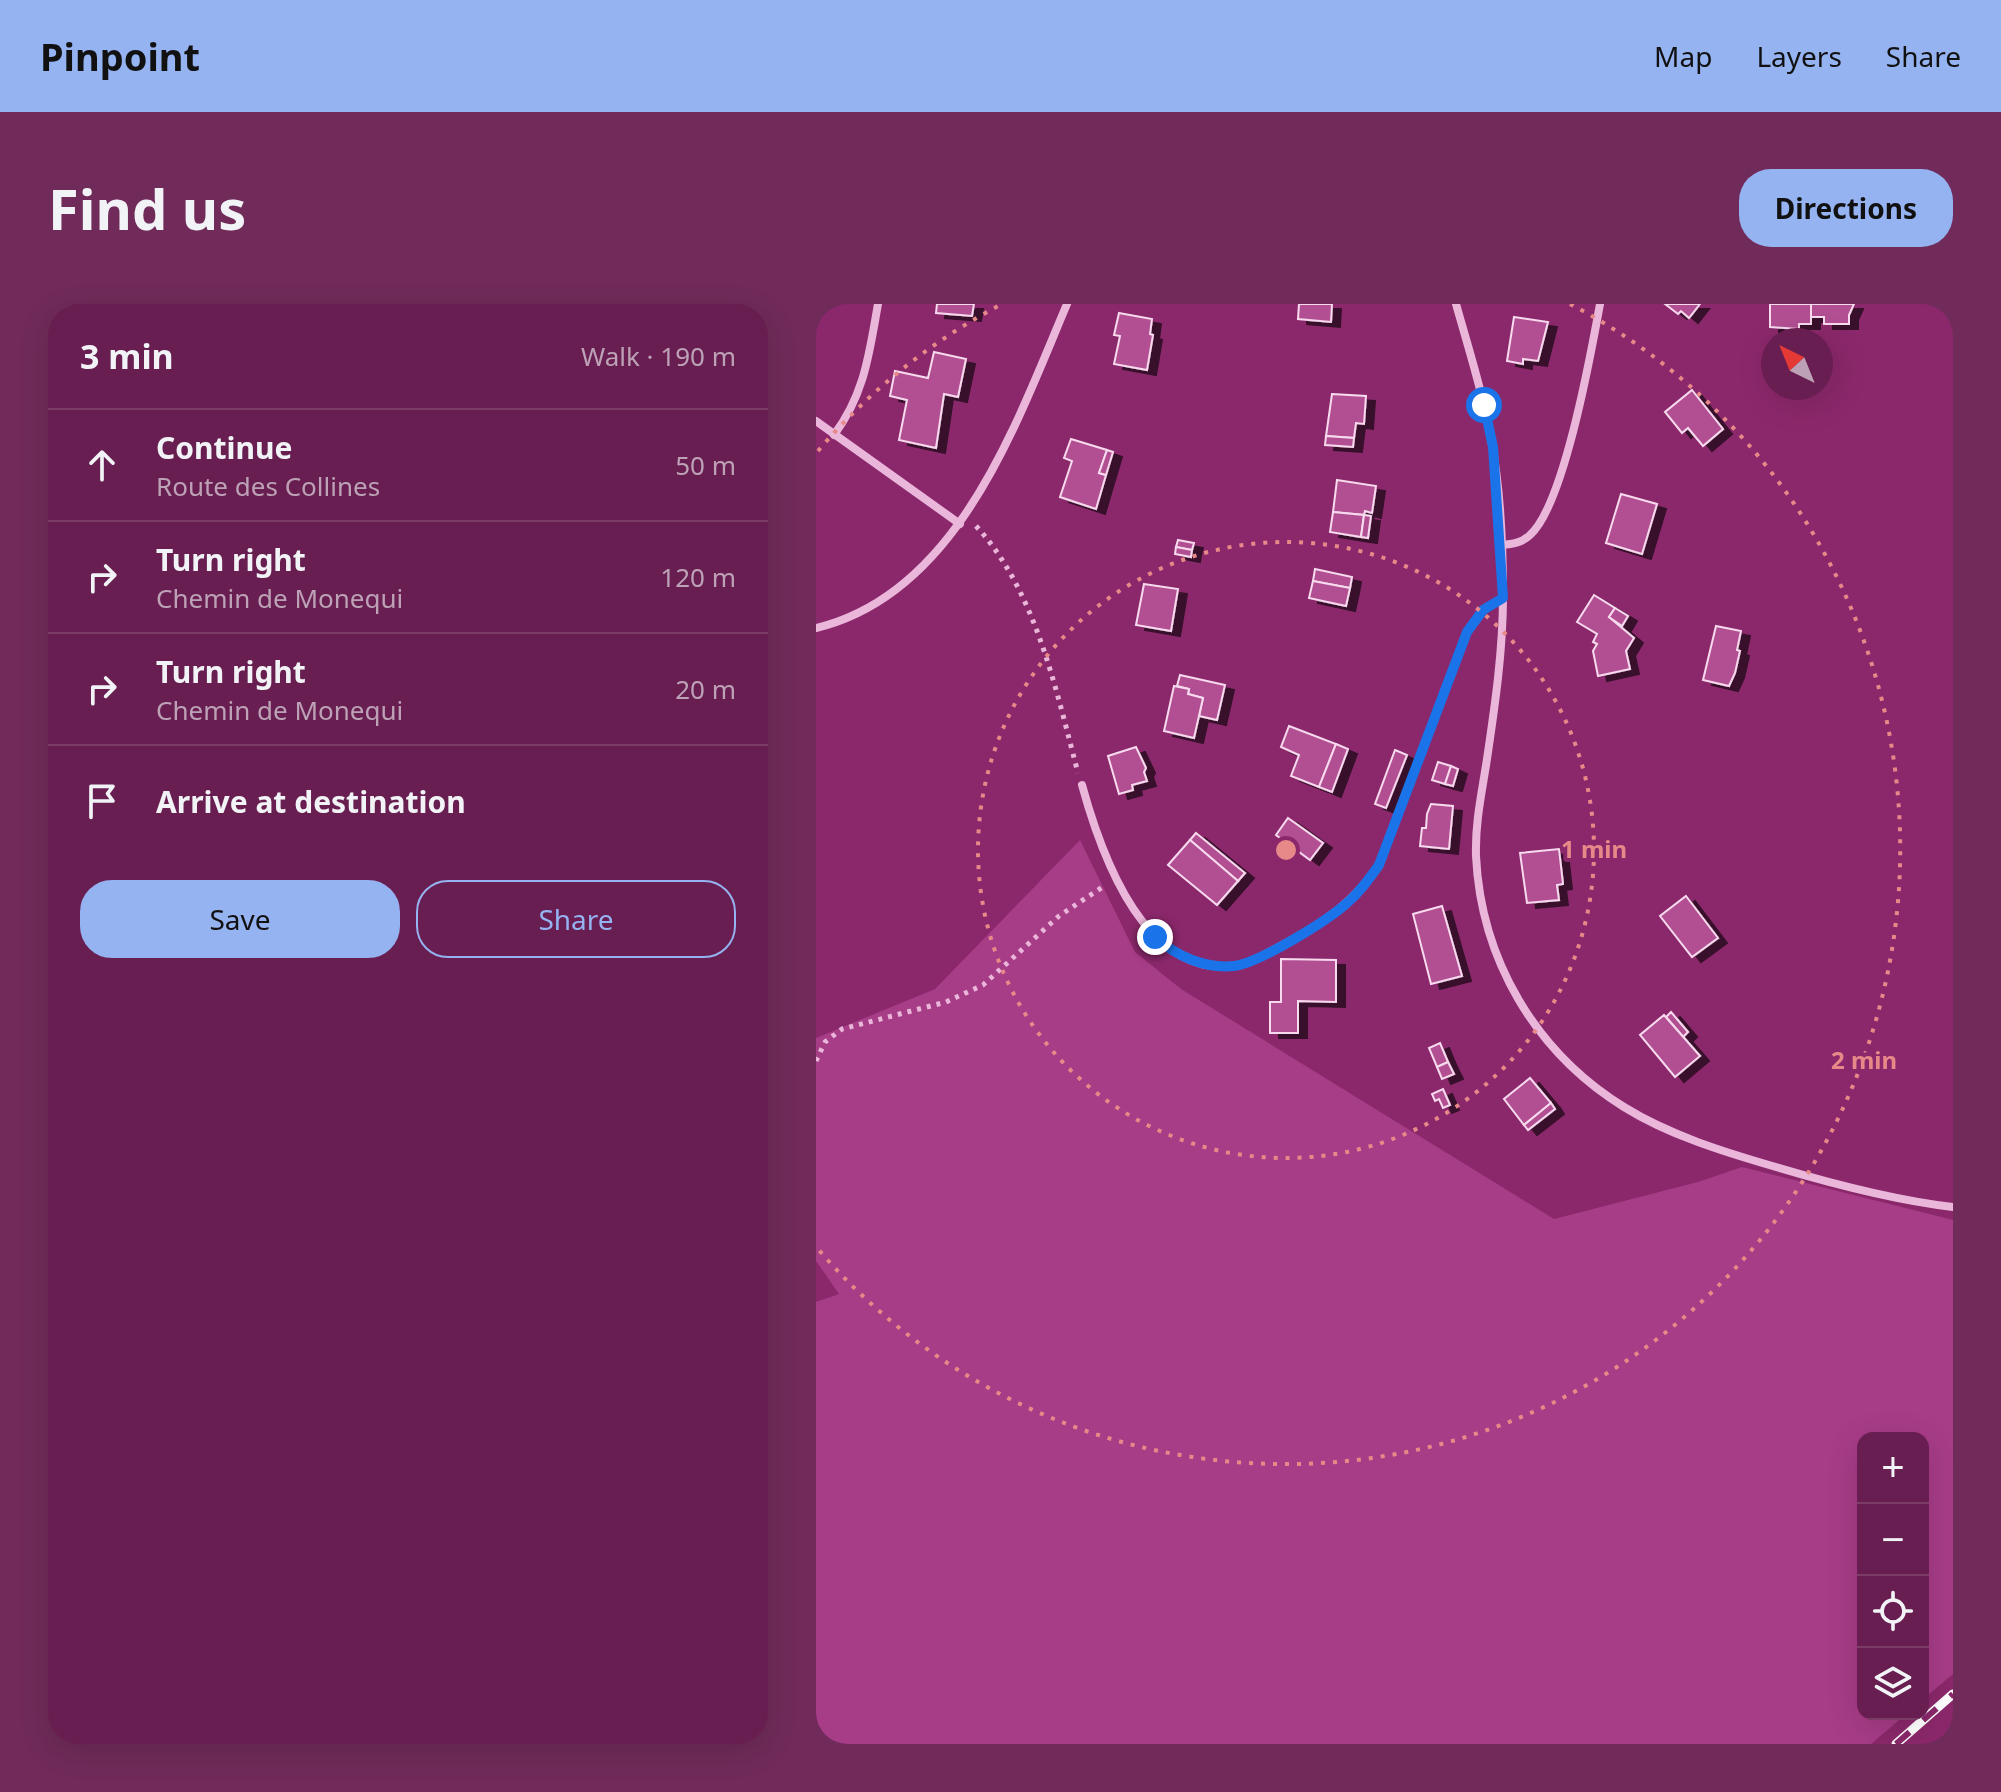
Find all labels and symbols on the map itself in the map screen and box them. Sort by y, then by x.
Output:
north arrow [1761,328,1833,400]
route start [1466,387,1502,423]
text: 1 min [1561,832,1627,865]
centre of rings [1272,836,1300,864]
route end [1137,919,1173,955]
text: 2 min [1831,1043,1897,1076]

